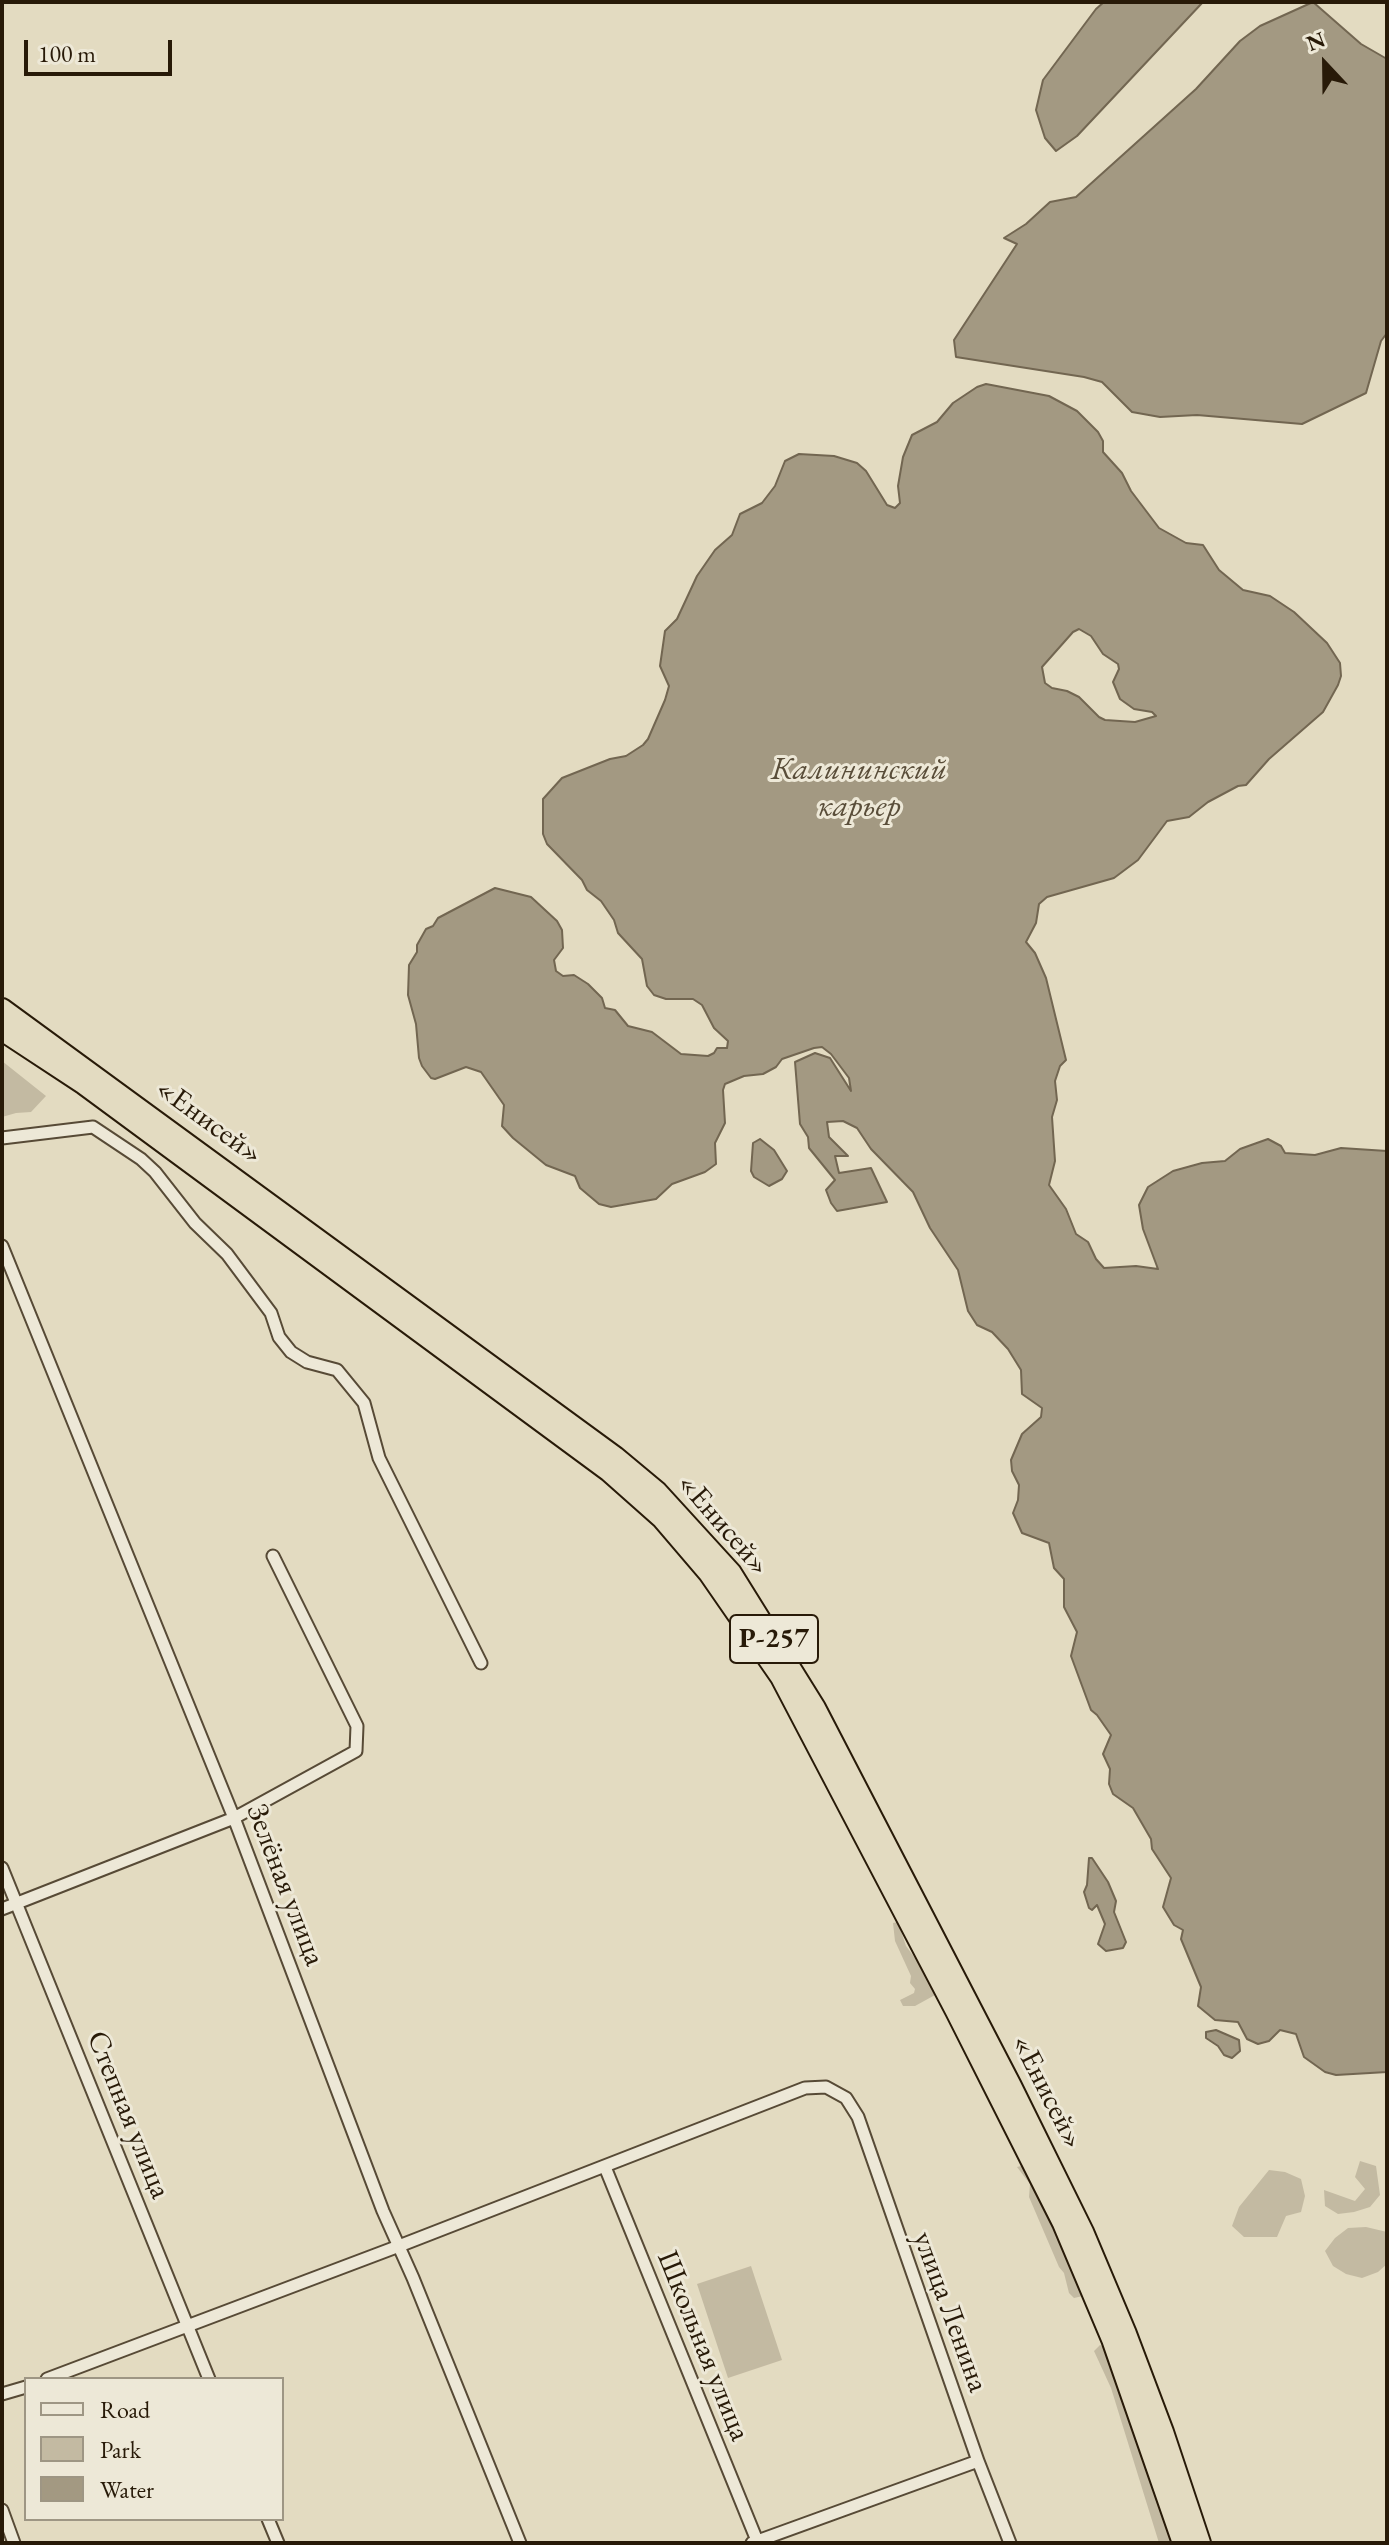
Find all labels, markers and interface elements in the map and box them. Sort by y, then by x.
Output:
scale bar [28,24,176,74]
north arrow [1285,24,1365,104]
text: N [1302,25,1330,58]
text: 100 m [38,38,96,69]
water label: Калининский карьер [771,751,947,826]
street label: «Енисей» [149,1071,269,1173]
street label: «Енисей» [669,1467,777,1583]
road number: Р-257 [730,1615,818,1663]
street label: Зелёная улица [238,1799,332,1971]
street label: Степная улица [78,2026,178,2204]
street label: «Енисей» [1003,2029,1091,2155]
street label: улица Ленина [904,2227,996,2397]
street label: Школьная улица [648,2246,758,2446]
legend [24,2377,284,2521]
text: Road [100,2394,150,2425]
text: Park [100,2434,141,2465]
text: Water [100,2474,154,2505]

